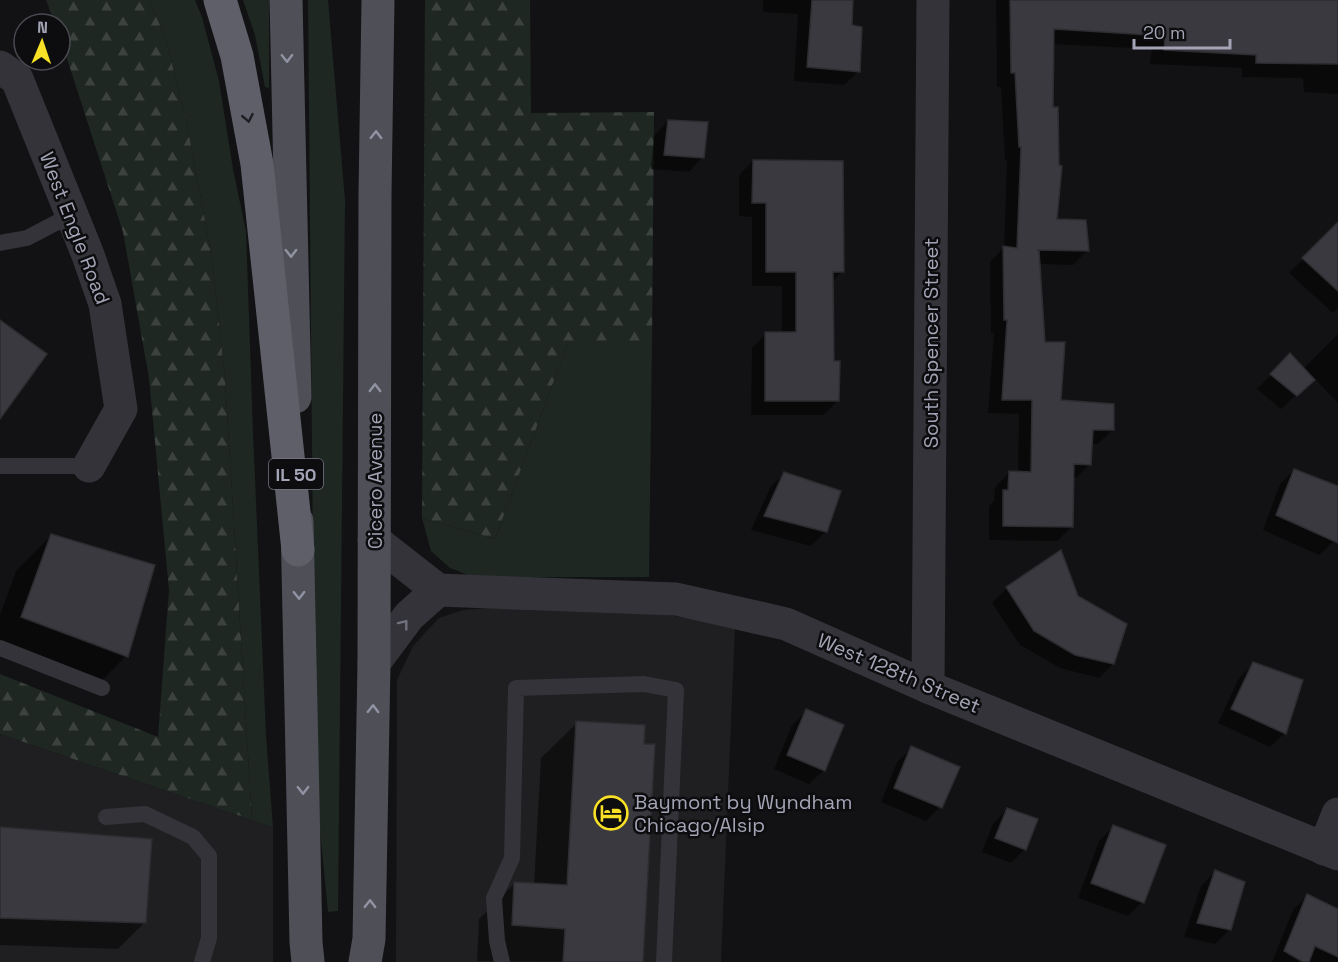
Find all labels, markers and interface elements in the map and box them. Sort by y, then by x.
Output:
north arrow [12,12,72,72]
scale bar [1134,12,1230,50]
text: N [37,17,48,38]
text: 20 m [1143,21,1186,44]
one-way arrow [281,54,293,63]
one-way arrow [241,113,254,123]
one-way arrow [370,131,382,140]
street label: West Engle Road [34,148,116,308]
street label: South Spencer Street [918,238,944,448]
one-way arrow [285,249,298,258]
one-way arrow [369,383,381,392]
street label: Cicero Avenue [362,413,388,549]
road number: IL 50 [269,459,323,489]
one-way arrow [293,591,305,600]
one-way arrow [396,620,407,631]
street label: West 128th Street [814,627,984,719]
one-way arrow [367,704,379,713]
one-way arrow [297,786,309,795]
place label: Baymont by Wyndham Chicago/Alsip [634,789,852,838]
hotel icon: Baymont by Wyndham Chicago/Alsip [593,795,629,831]
one-way arrow [363,899,376,908]

